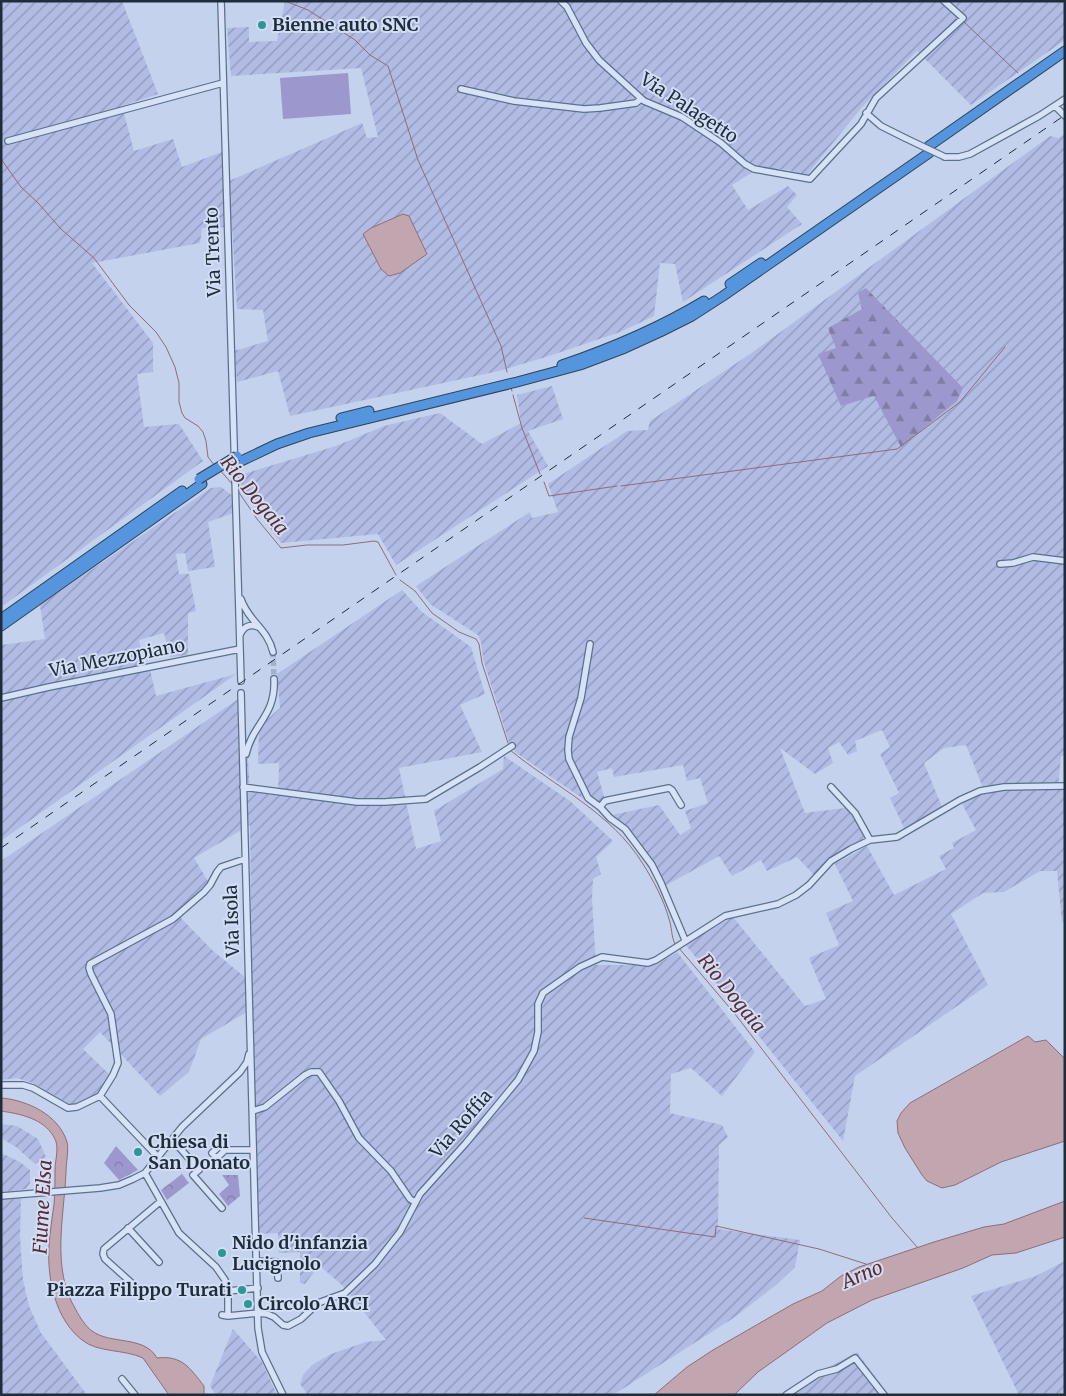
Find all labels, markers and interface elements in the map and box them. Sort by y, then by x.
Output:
place label: Bienne auto SNC [272,13,419,36]
marker: Bienne auto SNC [256,19,268,31]
street label: Via Palagetto [635,67,743,148]
street label: Via Trento [199,207,226,298]
water label: Rio Dogaia [216,451,294,539]
street label: Via Mezzopiano [46,633,187,682]
street label: Via Isola [219,884,244,959]
water label: Rio Dogaia [693,949,771,1037]
street label: Via Roffia [424,1084,497,1164]
place label: Chiesa di San Donato [148,1130,250,1174]
marker: Chiesa di San Donato [132,1146,144,1158]
water label: Fiume Elsa [27,1159,56,1256]
place label: Nido d'infanzia Lucignolo [232,1231,368,1275]
marker: Nido d'infanzia Lucignolo [216,1247,228,1259]
water label: Arno [836,1255,886,1294]
place label: Piazza Filippo Turati [47,1278,232,1301]
marker: Piazza Filippo Turati [236,1284,248,1296]
place label: Circolo ARCI [258,1292,369,1315]
marker: Circolo ARCI [242,1298,254,1310]

